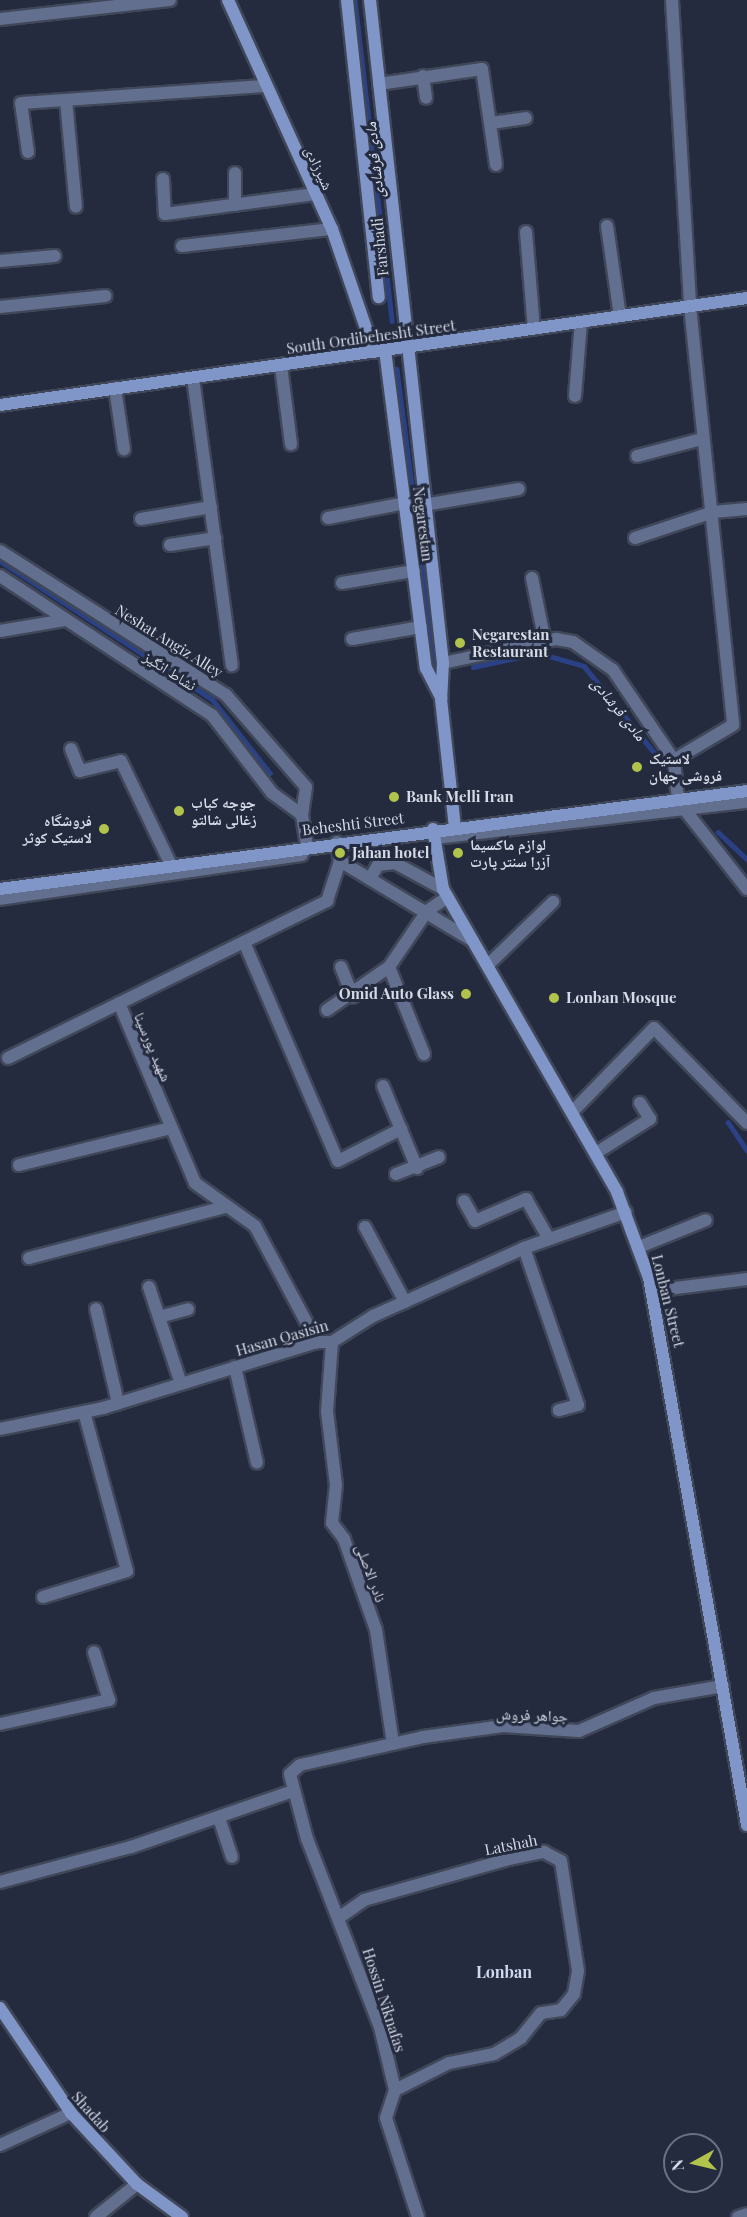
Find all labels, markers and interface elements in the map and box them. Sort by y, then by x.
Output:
water label: مادی فرشادی [360,121,388,199]
street label: شیرزادی [301,143,337,193]
street label: Farshadi [368,217,392,277]
street label: South Ordibehesht Street [285,316,457,358]
street label: Negarestan [409,485,437,563]
street label: Neshat Angiz Alley [112,600,226,682]
place label: Negarestan Restaurant [472,625,550,660]
marker: Negarestan Restaurant [453,636,467,650]
street label: نشاط انگیز [140,647,200,695]
water label: مادی فرشادی [588,673,650,745]
place label: لاستیک فروشی جهان [649,749,722,784]
marker: لاستیک فروشی جهان [630,760,644,774]
place label: Bank Melli Iran [406,788,514,806]
marker: Bank Melli Iran [387,790,401,804]
place label: جوجه کباب زغالی شالتو [191,793,257,828]
marker: جوجه کباب زغالی شالتو [172,804,186,818]
street label: Beheshti Street [301,809,405,839]
place label: فروشگاه لاستیک کوثر [22,811,92,846]
marker: فروشگاه لاستیک کوثر [97,822,111,836]
place label: لوازم ماکسیما آزرا سنتر پارت [470,835,550,870]
place label: Jahan hotel [352,844,430,862]
marker: Jahan hotel [333,846,347,860]
marker: لوازم ماکسیما آزرا سنتر پارت [451,846,465,860]
place label: Omid Auto Glass [338,985,454,1003]
marker: Omid Auto Glass [459,987,473,1001]
place label: Lonban Mosque [566,989,677,1007]
marker: Lonban Mosque [547,991,561,1005]
street label: شهید پورسینا [130,1010,176,1084]
street label: Lonban Street [648,1253,688,1349]
street label: Hasan Qasisin [234,1316,330,1360]
street label: نادر الاصلی [352,1541,390,1605]
street label: جواهر فروش [496,1705,568,1725]
street label: Latshah [483,1831,539,1859]
street label: Hossin Niknafas [359,1946,409,2054]
district label: Lonban [476,1962,532,1982]
street label: Shadab [68,2088,114,2136]
north arrow [663,2133,723,2193]
text: N [665,2158,688,2172]

